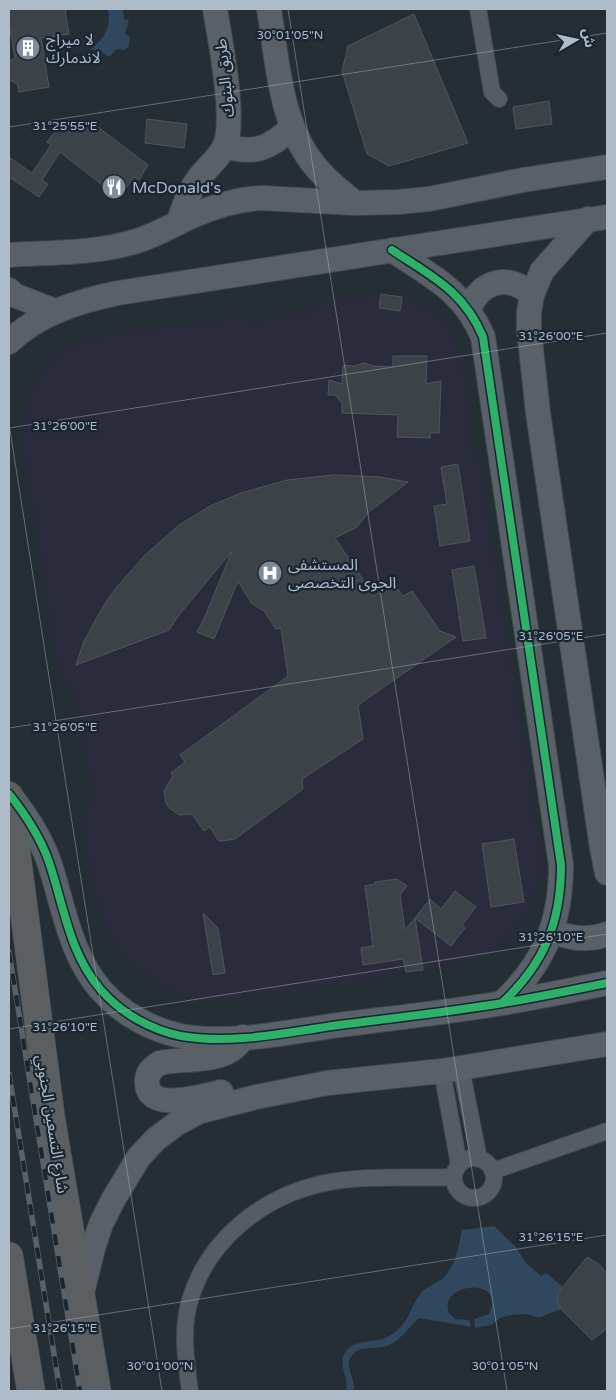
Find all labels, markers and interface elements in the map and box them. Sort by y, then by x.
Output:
north arrow [551,15,601,65]
text: ش [578,27,598,49]
text: 30°01'05"N [257,28,324,42]
place label: لا ميراج لاندمارك [46,30,101,68]
building icon: لا ميراج لاندمارك [15,35,41,61]
street label: طريق البنوك [211,37,239,118]
text: 31°25'55"E [32,119,98,133]
restaurant icon: McDonald's [101,174,127,200]
place label: McDonald's [132,178,221,198]
text: 31°26'00"E [518,329,584,343]
text: 31°26'00"E [32,419,98,433]
place label: المستشفى الجوى التخصصى [288,555,396,593]
hospital icon: المستشفى الجوى التخصصى [257,560,283,586]
text: 31°26'05"E [518,629,584,643]
text: 31°26'05"E [32,720,98,734]
text: 31°26'10"E [518,930,584,944]
text: 31°26'10"E [32,1020,98,1034]
street label: شارع التسعين الجنوبي [29,1053,73,1195]
text: 31°26'15"E [518,1230,584,1244]
text: 31°26'15"E [32,1321,98,1335]
text: 30°01'00"N [127,1359,194,1373]
text: 30°01'05"N [472,1359,539,1373]

